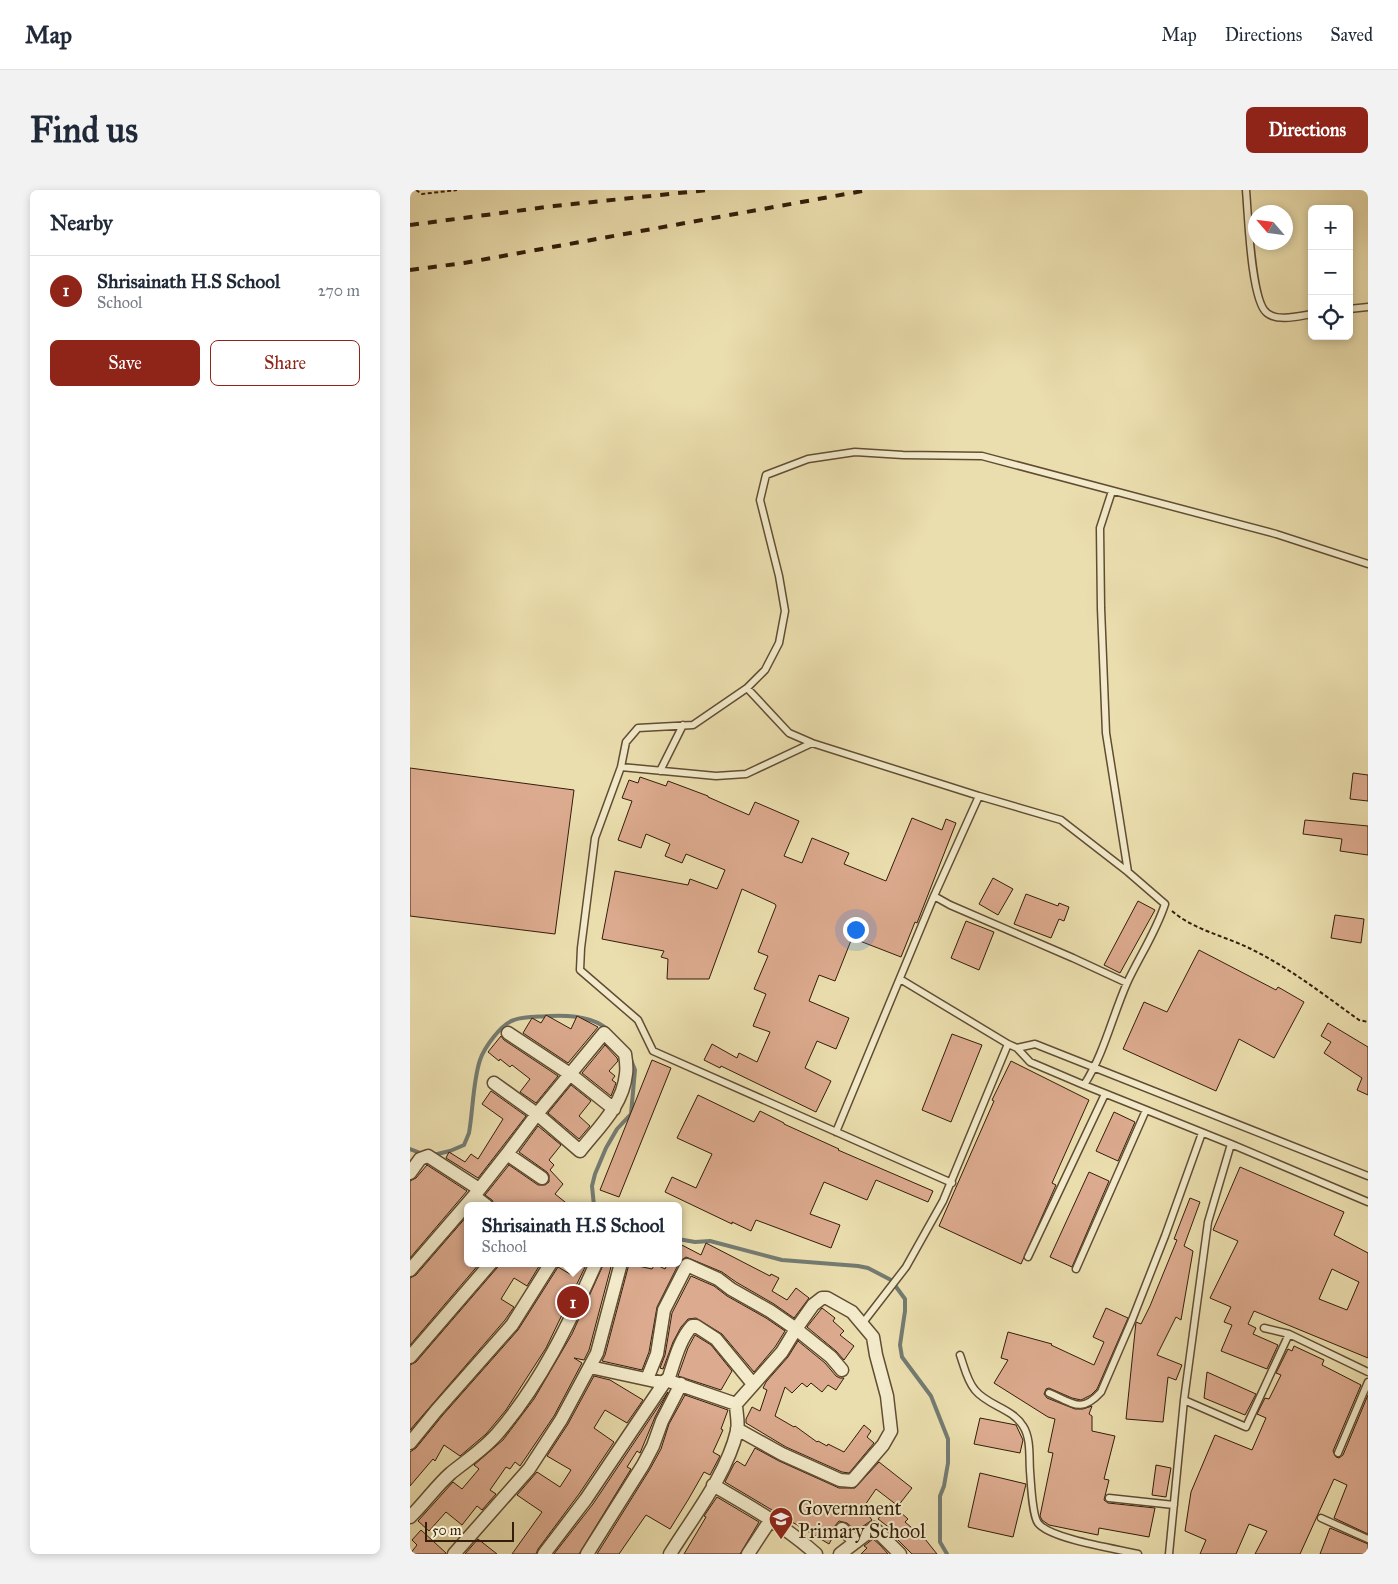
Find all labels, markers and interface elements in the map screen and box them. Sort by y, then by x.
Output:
text: Map [25,20,72,50]
text: Map [1161,24,1197,46]
text: Directions [1225,24,1302,46]
text: Saved [1330,24,1373,46]
button: Directions [1246,107,1368,153]
text: Find us [30,109,138,152]
north arrow [1248,205,1293,250]
map controls [1308,205,1353,340]
button: + [1308,205,1353,250]
text: Nearby [50,210,113,236]
button: − [1308,250,1353,295]
text: Shrisainath H.S School [97,270,280,293]
text: 1 [63,281,69,300]
text: 270 m [318,281,360,300]
text: School [97,293,142,312]
button: locate [1308,295,1353,340]
button: Save [50,340,200,386]
button: Share [210,340,360,386]
your location [843,917,869,943]
popup [464,1202,682,1267]
text: Shrisainath H.S School [481,1214,665,1237]
text: School [481,1237,527,1256]
pin: 1 [557,1283,589,1321]
place label: Government Primary School [798,1496,926,1543]
school or university icon: Government Primary School [768,1506,794,1540]
scale bar [425,1519,514,1542]
text: 50 m [432,1522,461,1539]

